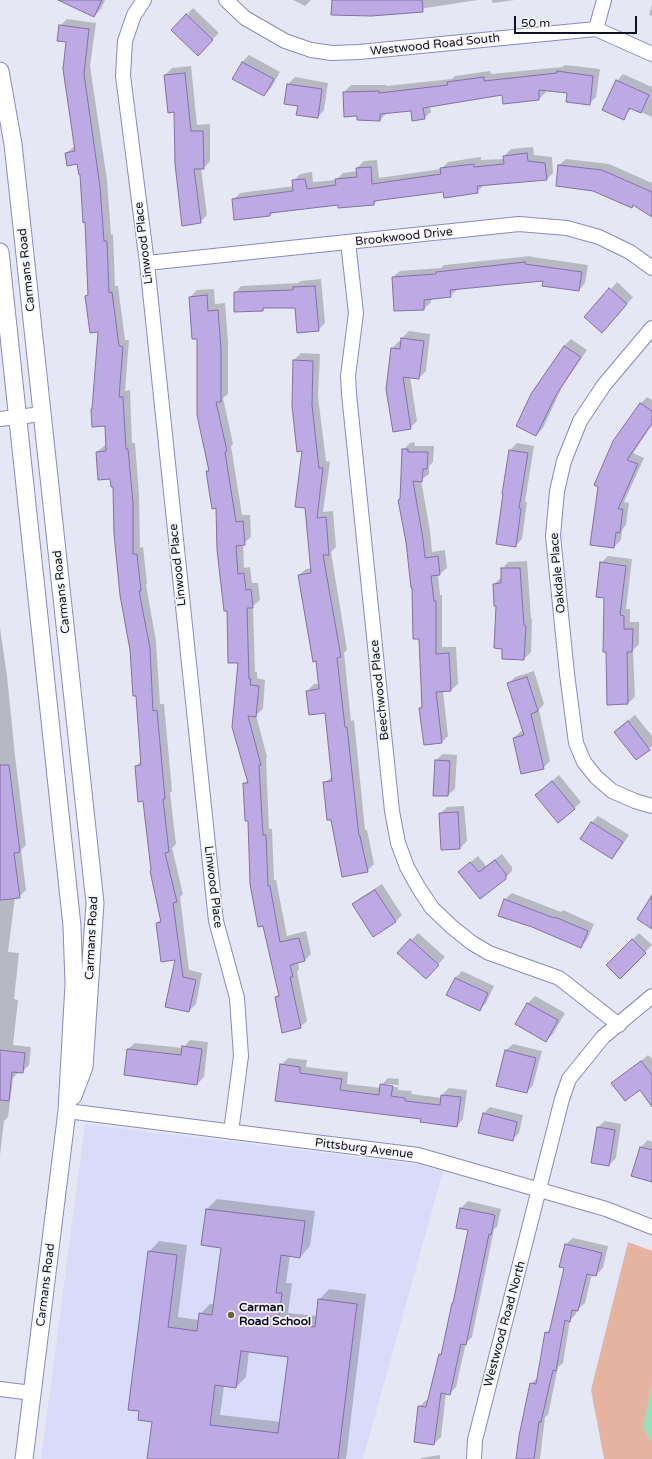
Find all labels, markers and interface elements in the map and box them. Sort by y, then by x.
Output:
scale bar [516,8,639,34]
text: 50 m [521,16,550,30]
street label: Westwood Road South [369,31,501,59]
street label: Linwood Place [132,201,156,285]
street label: Brookwood Drive [354,225,454,249]
street label: Carmans Road [15,228,39,312]
street label: Linwood Place [167,523,189,607]
street label: Oakdale Place [547,532,569,614]
street label: Carmans Road [50,550,74,634]
street label: Beechwood Place [368,639,392,741]
street label: Linwood Place [201,845,225,929]
street label: Carmans Road [83,896,101,980]
street label: Pittsburg Avenue [314,1136,414,1162]
street label: Carmans Road [34,1243,58,1327]
street label: Westwood Road North [481,1259,529,1389]
place label: Carman Road School [239,1301,311,1329]
marker: Carman Road School [226,1310,236,1320]

